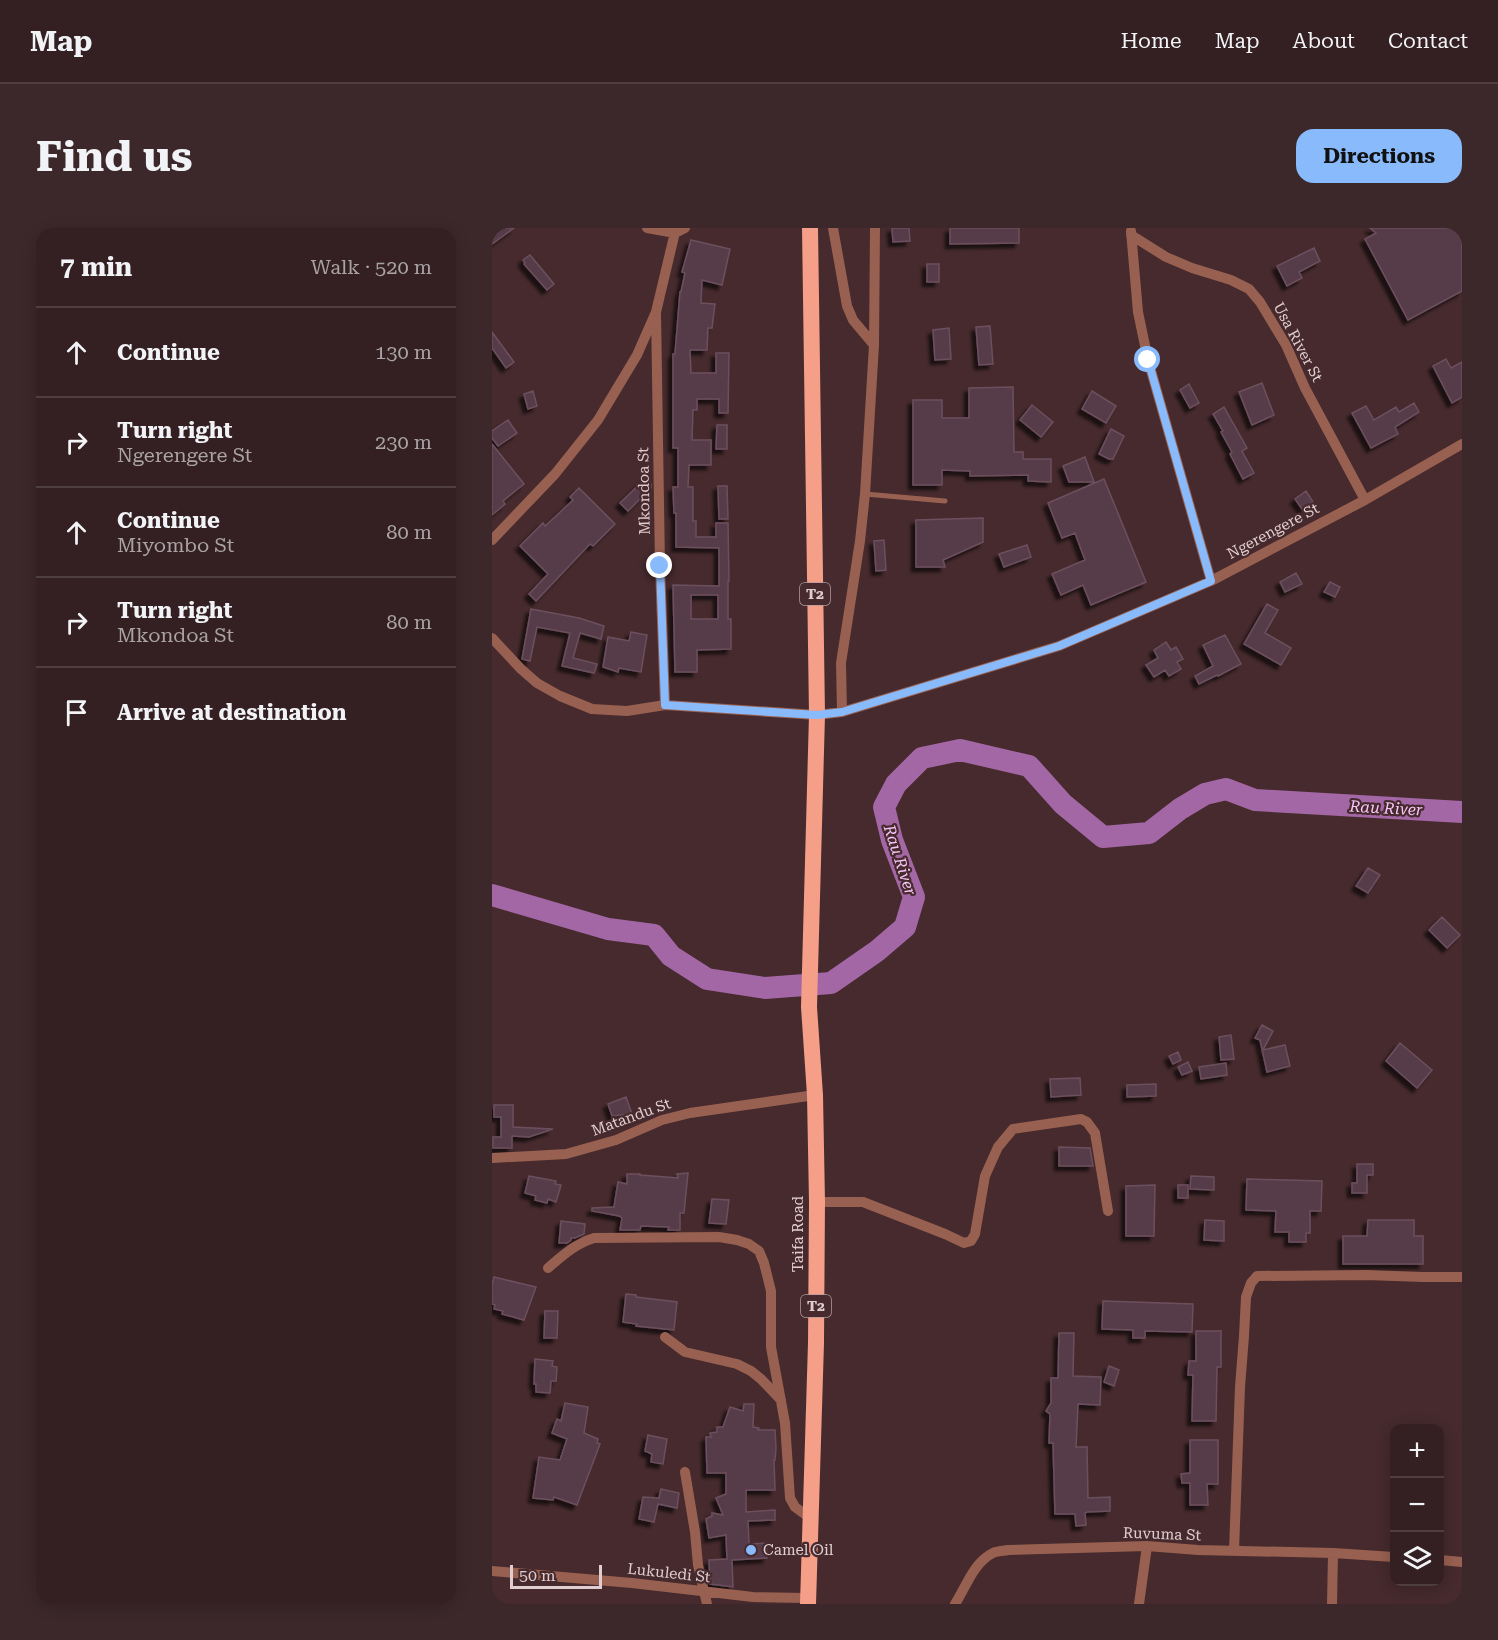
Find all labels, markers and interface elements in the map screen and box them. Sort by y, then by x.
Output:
text: Map [30,25,92,58]
text: Home [1121,29,1182,53]
text: Map [1215,29,1260,53]
text: About [1293,29,1355,53]
text: Contact [1388,29,1468,53]
button: Directions [1296,129,1462,183]
text: Find us [36,132,193,181]
text: 7 min [60,252,132,282]
text: Walk · 520 m [311,255,432,279]
street label: Usa River St [1270,299,1327,385]
icon: ahead [60,336,93,369]
text: Continue [117,340,220,365]
text: 130 m [375,340,432,364]
route start [1134,346,1160,372]
text: Turn right [117,418,232,443]
icon: right [60,426,93,459]
text: 230 m [375,430,432,454]
text: Ngerengere St [117,443,252,467]
street label: Mkondoa St [634,447,654,535]
street label: Ngerengere St [1224,499,1322,563]
text: Continue [117,508,220,533]
icon: ahead [60,516,93,549]
text: 80 m [386,520,432,544]
text: Miyombo St [117,533,234,557]
route end [646,552,672,578]
road number: T2 [800,583,830,605]
text: Turn right [117,598,232,623]
icon: right [60,606,93,639]
text: 80 m [386,610,432,634]
text: Mkondoa St [117,623,234,647]
icon: arrive [60,696,93,729]
text: Arrive at destination [117,700,346,725]
water label: Rau River [1348,797,1423,819]
water label: Rau River [879,821,920,898]
street label: Matandu St [589,1094,673,1140]
street label: Taifa Road [789,1195,807,1272]
road number: T2 [801,1295,831,1317]
map controls [1390,1424,1444,1586]
button: + [1390,1424,1444,1478]
button: − [1390,1478,1444,1532]
street label: Ruvuma St [1123,1524,1202,1544]
button: layers [1390,1532,1444,1586]
place label: Camel Oil [763,1541,834,1559]
marker: Camel Oil [744,1543,758,1557]
street label: Lukuledi St [627,1560,712,1586]
scale bar [510,1562,602,1590]
text: 50 m [519,1566,556,1585]

